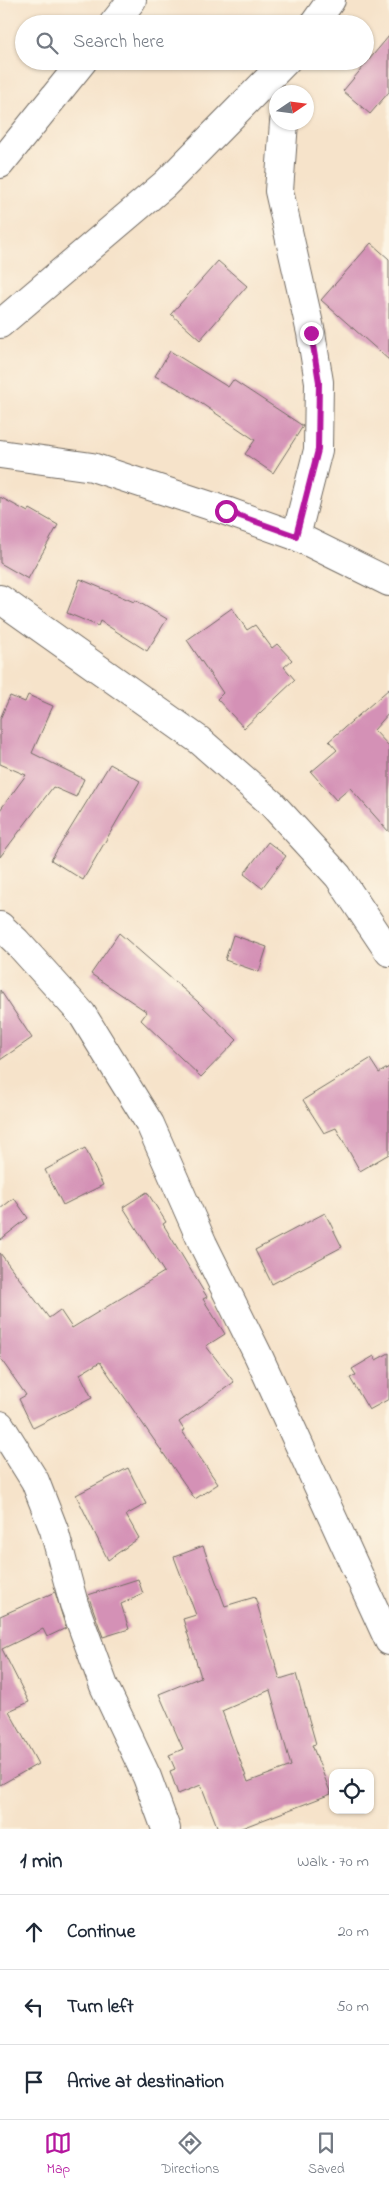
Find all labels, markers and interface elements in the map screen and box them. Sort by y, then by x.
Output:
search box [15,15,374,70]
icon: search [33,29,61,57]
text: Search here [73,29,164,56]
north arrow [269,85,314,130]
route end [300,322,323,345]
route start [215,500,238,523]
map controls [329,1769,374,1814]
button: locate [329,1769,374,1814]
text: 1 min [20,1847,62,1877]
text: Walk · 70 m [297,1850,369,1874]
icon: ahead [20,1918,48,1946]
text: Continue [67,1919,135,1946]
text: 20 m [338,1920,369,1944]
icon: left [20,1993,48,2021]
text: Turn left [67,1994,134,2021]
text: 50 m [337,1995,369,2019]
icon: arrive [20,2068,48,2096]
text: Arrive at destination [67,2069,224,2096]
tab: Map [44,2129,72,2180]
tab: Directions [161,2129,219,2180]
tab: Saved [308,2129,345,2180]

